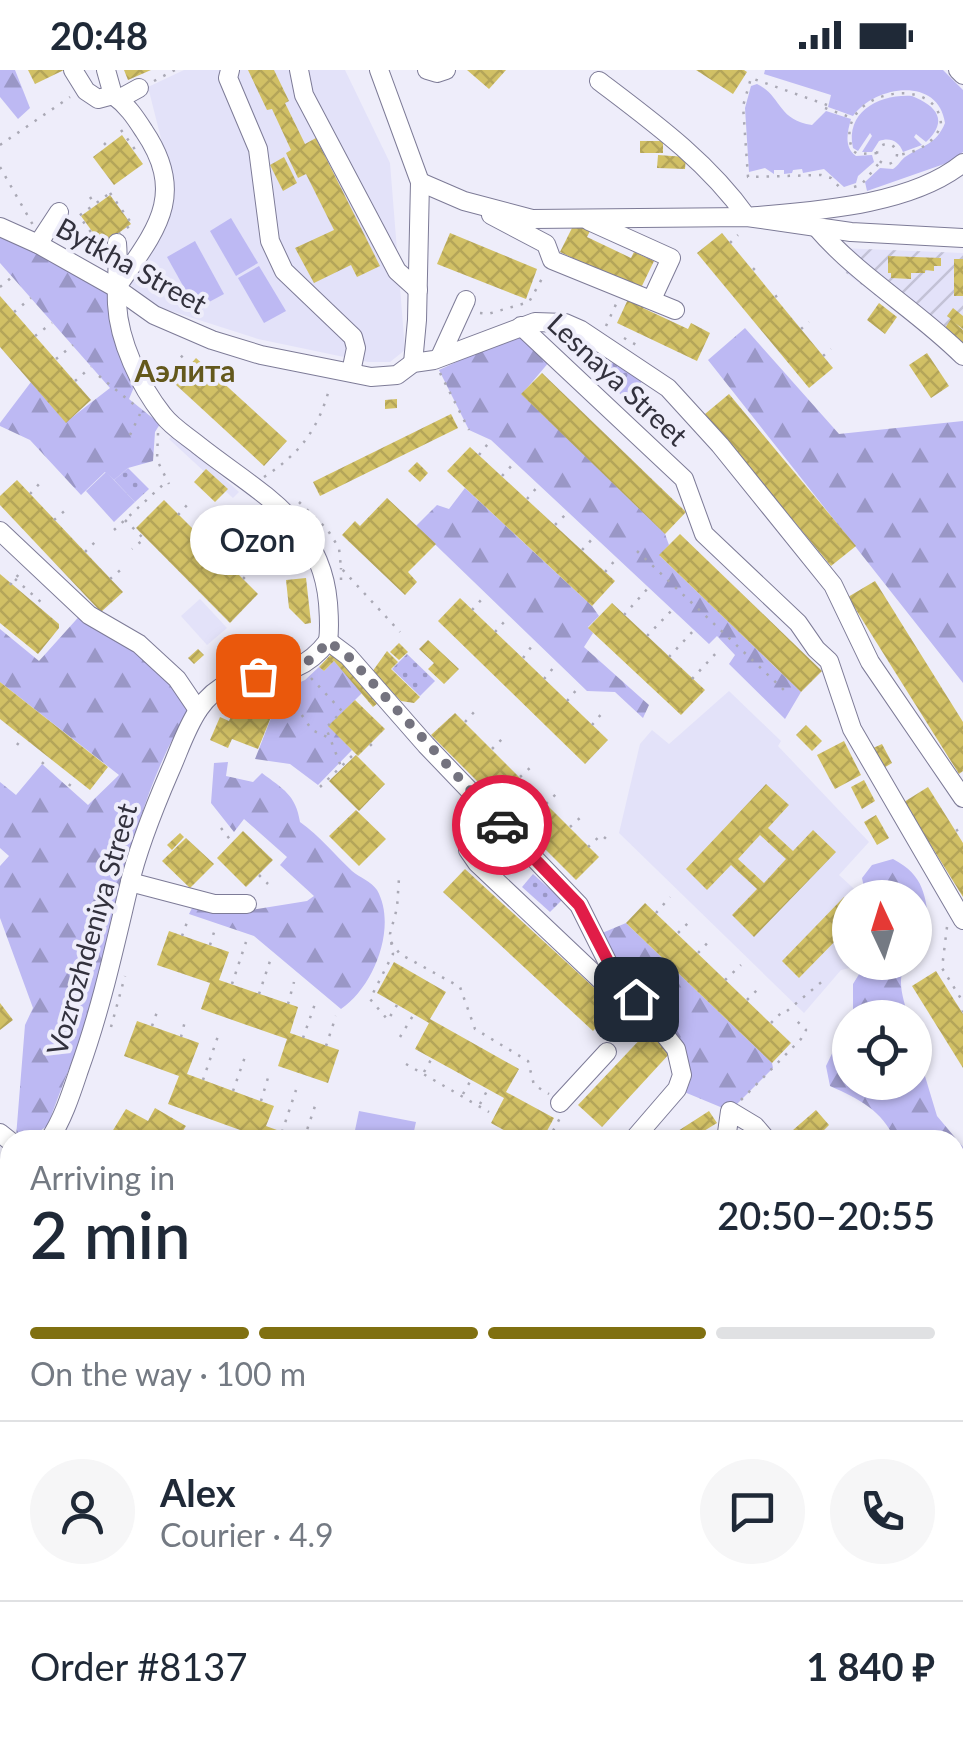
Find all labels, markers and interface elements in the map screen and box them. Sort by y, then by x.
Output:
text: 20:48 [50,12,148,58]
street label: Bytkha Street [51,210,213,320]
street label: Lesnaya Street [541,306,695,452]
district label: Аэлита [134,352,235,388]
callout: Ozon [190,506,326,576]
text: Ozon [220,520,295,559]
pin [216,634,301,719]
icon: bag [231,649,286,704]
courier [452,775,552,875]
icon: car [475,798,530,853]
street label: Vozrozhdeniya Street [39,799,143,1059]
north arrow [832,880,932,980]
map controls [832,880,932,1100]
pin [594,957,679,1042]
icon: home [609,972,664,1027]
button: locate [832,1000,932,1100]
text: Arriving in [30,1158,175,1197]
text: 20:50–20:55 [717,1192,935,1238]
text: 2 min [30,1195,190,1273]
text: On the way · 100 m [30,1354,306,1393]
button: person [30,1459,135,1564]
button: chat [700,1459,805,1564]
button: phone [830,1459,935,1564]
text: Alex [160,1469,236,1515]
text: Courier · 4.9 [160,1515,334,1554]
text: Order #8137 [30,1643,247,1689]
text: 1 840 ₽ [806,1643,935,1689]

